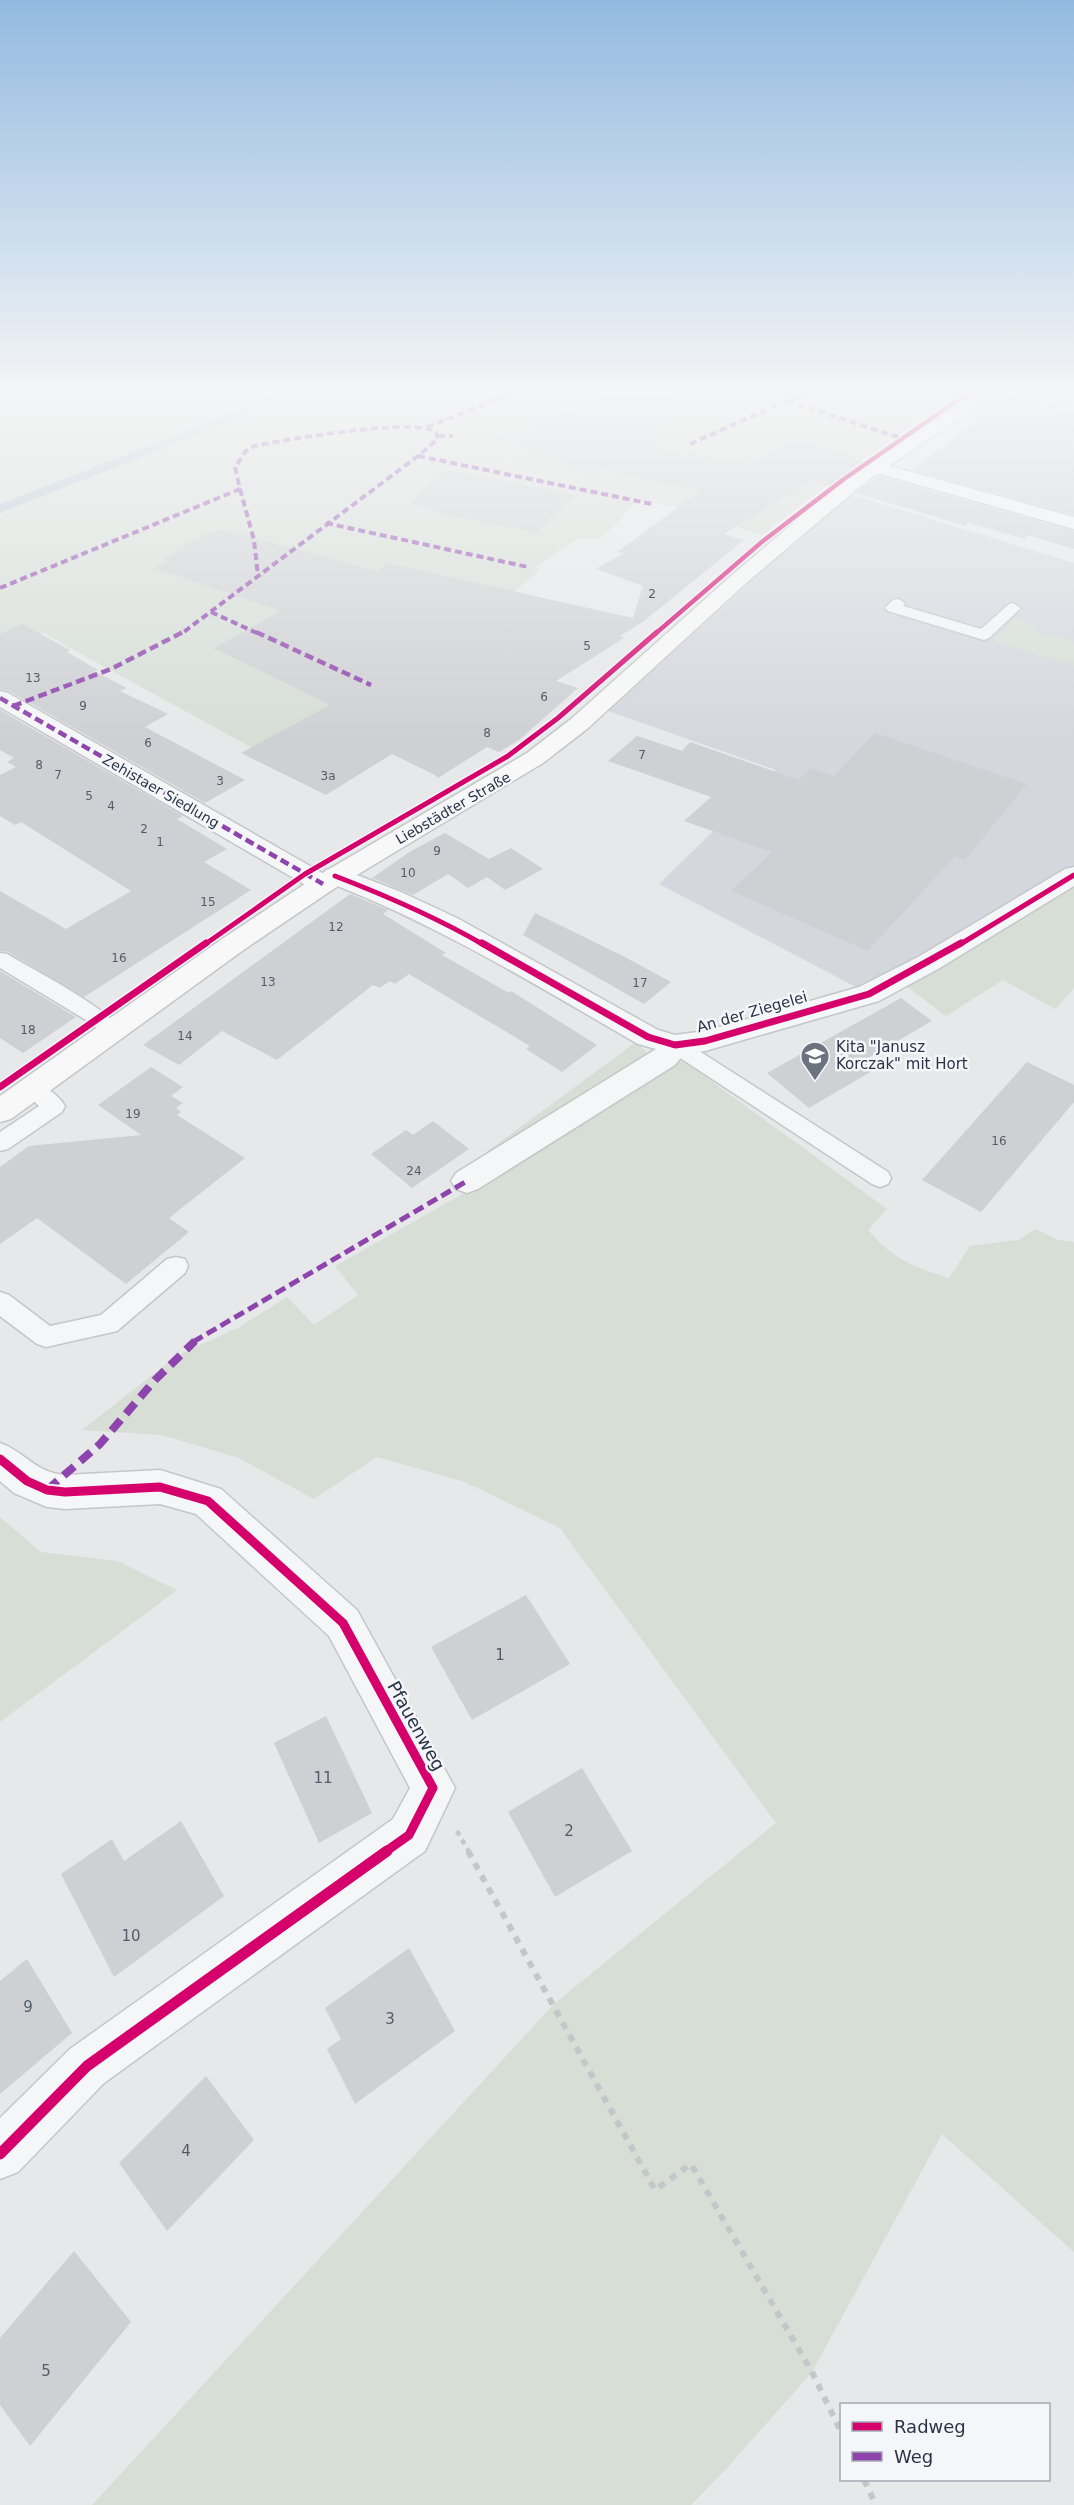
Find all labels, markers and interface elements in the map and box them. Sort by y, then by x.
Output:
house number: 2 [648,587,656,601]
house number: 5 [583,639,591,653]
house number: 13 [25,671,41,685]
house number: 6 [540,690,548,704]
house number: 9 [79,699,87,713]
house number: 8 [483,726,491,740]
house number: 6 [144,736,152,750]
house number: 7 [638,748,646,762]
street label: Zehistaer Siedlung [100,751,222,831]
house number: 8 [35,758,43,772]
house number: 7 [54,768,62,782]
house number: 3a [321,769,336,783]
street label: Liebstädter Straße [393,769,513,847]
house number: 3 [216,774,224,788]
house number: 5 [85,789,93,803]
house number: 4 [107,799,115,813]
house number: 2 [140,822,148,836]
house number: 1 [156,835,164,849]
house number: 9 [433,844,441,858]
house number: 10 [400,866,416,880]
house number: 15 [200,895,216,909]
house number: 12 [328,920,344,934]
house number: 16 [111,951,127,965]
house number: 13 [260,975,276,989]
house number: 17 [632,976,648,990]
street label: An der Ziegelei [695,988,809,1036]
house number: 18 [20,1023,36,1037]
house number: 14 [177,1029,193,1043]
place label: Kita "Janusz Korczak" mit Hort [836,1038,968,1073]
school or university icon: Kita "Janusz Korczak" mit Hort [799,1040,831,1082]
house number: 19 [125,1107,141,1121]
house number: 16 [991,1134,1007,1148]
house number: 24 [406,1164,422,1178]
house number: 1 [495,1646,505,1664]
street label: Pfauenweg [383,1677,450,1774]
house number: 11 [313,1769,333,1787]
house number: 2 [564,1822,574,1840]
house number: 10 [121,1927,141,1945]
house number: 9 [23,1998,33,2016]
house number: 3 [385,2010,395,2028]
house number: 4 [181,2142,191,2160]
house number: 5 [41,2362,51,2380]
legend [840,2403,1050,2481]
text: Radweg [894,2416,966,2437]
text: Weg [894,2446,933,2467]

